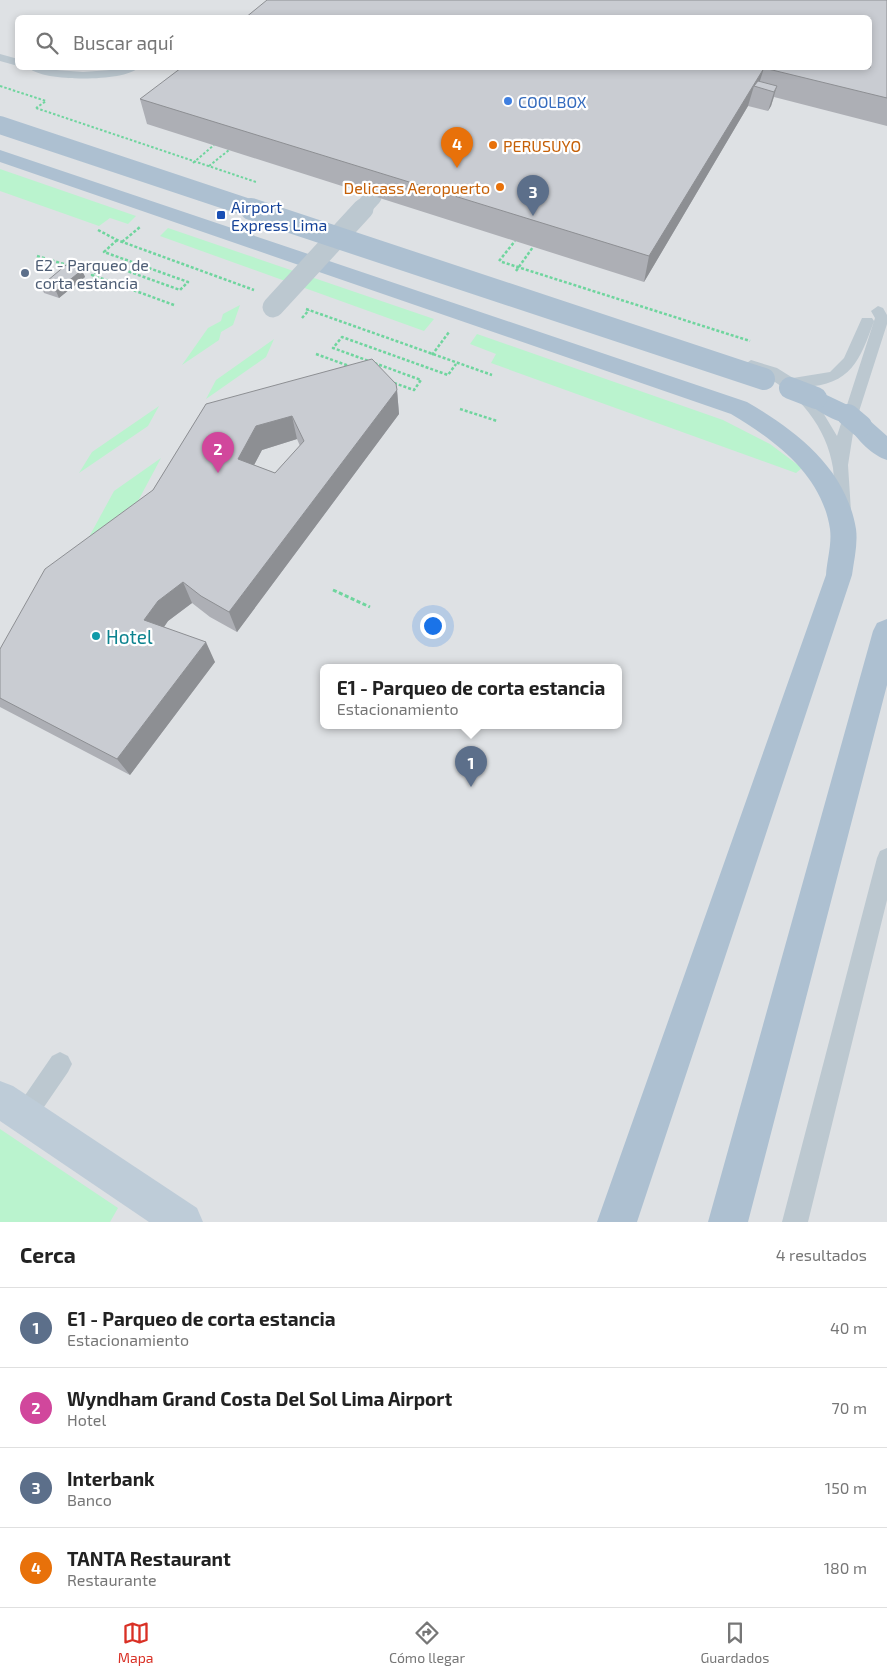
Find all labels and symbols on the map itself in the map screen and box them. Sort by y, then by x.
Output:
place label: COOLBOX [518,92,587,111]
marker: COOLBOX [502,95,514,107]
pin: 4 [441,127,473,168]
place label: PERUSUYO [503,136,581,155]
marker: PERUSUYO [487,139,499,151]
pin: 3 [517,175,549,216]
place label: Delicass Aeropuerto [344,178,490,197]
marker: Delicass Aeropuerto [494,181,506,193]
place label: Airport Express Lima [231,197,327,234]
marker: Airport Express Lima [215,209,227,221]
place label: E2 - Parqueo de corta estancia [35,255,149,292]
marker: E2 - Parqueo de corta estancia [19,267,31,279]
pin: 2 [202,432,234,473]
your location [420,613,446,639]
place label: Hotel [106,625,153,648]
marker: Hotel [90,630,102,642]
pin: 1 [455,746,487,787]

